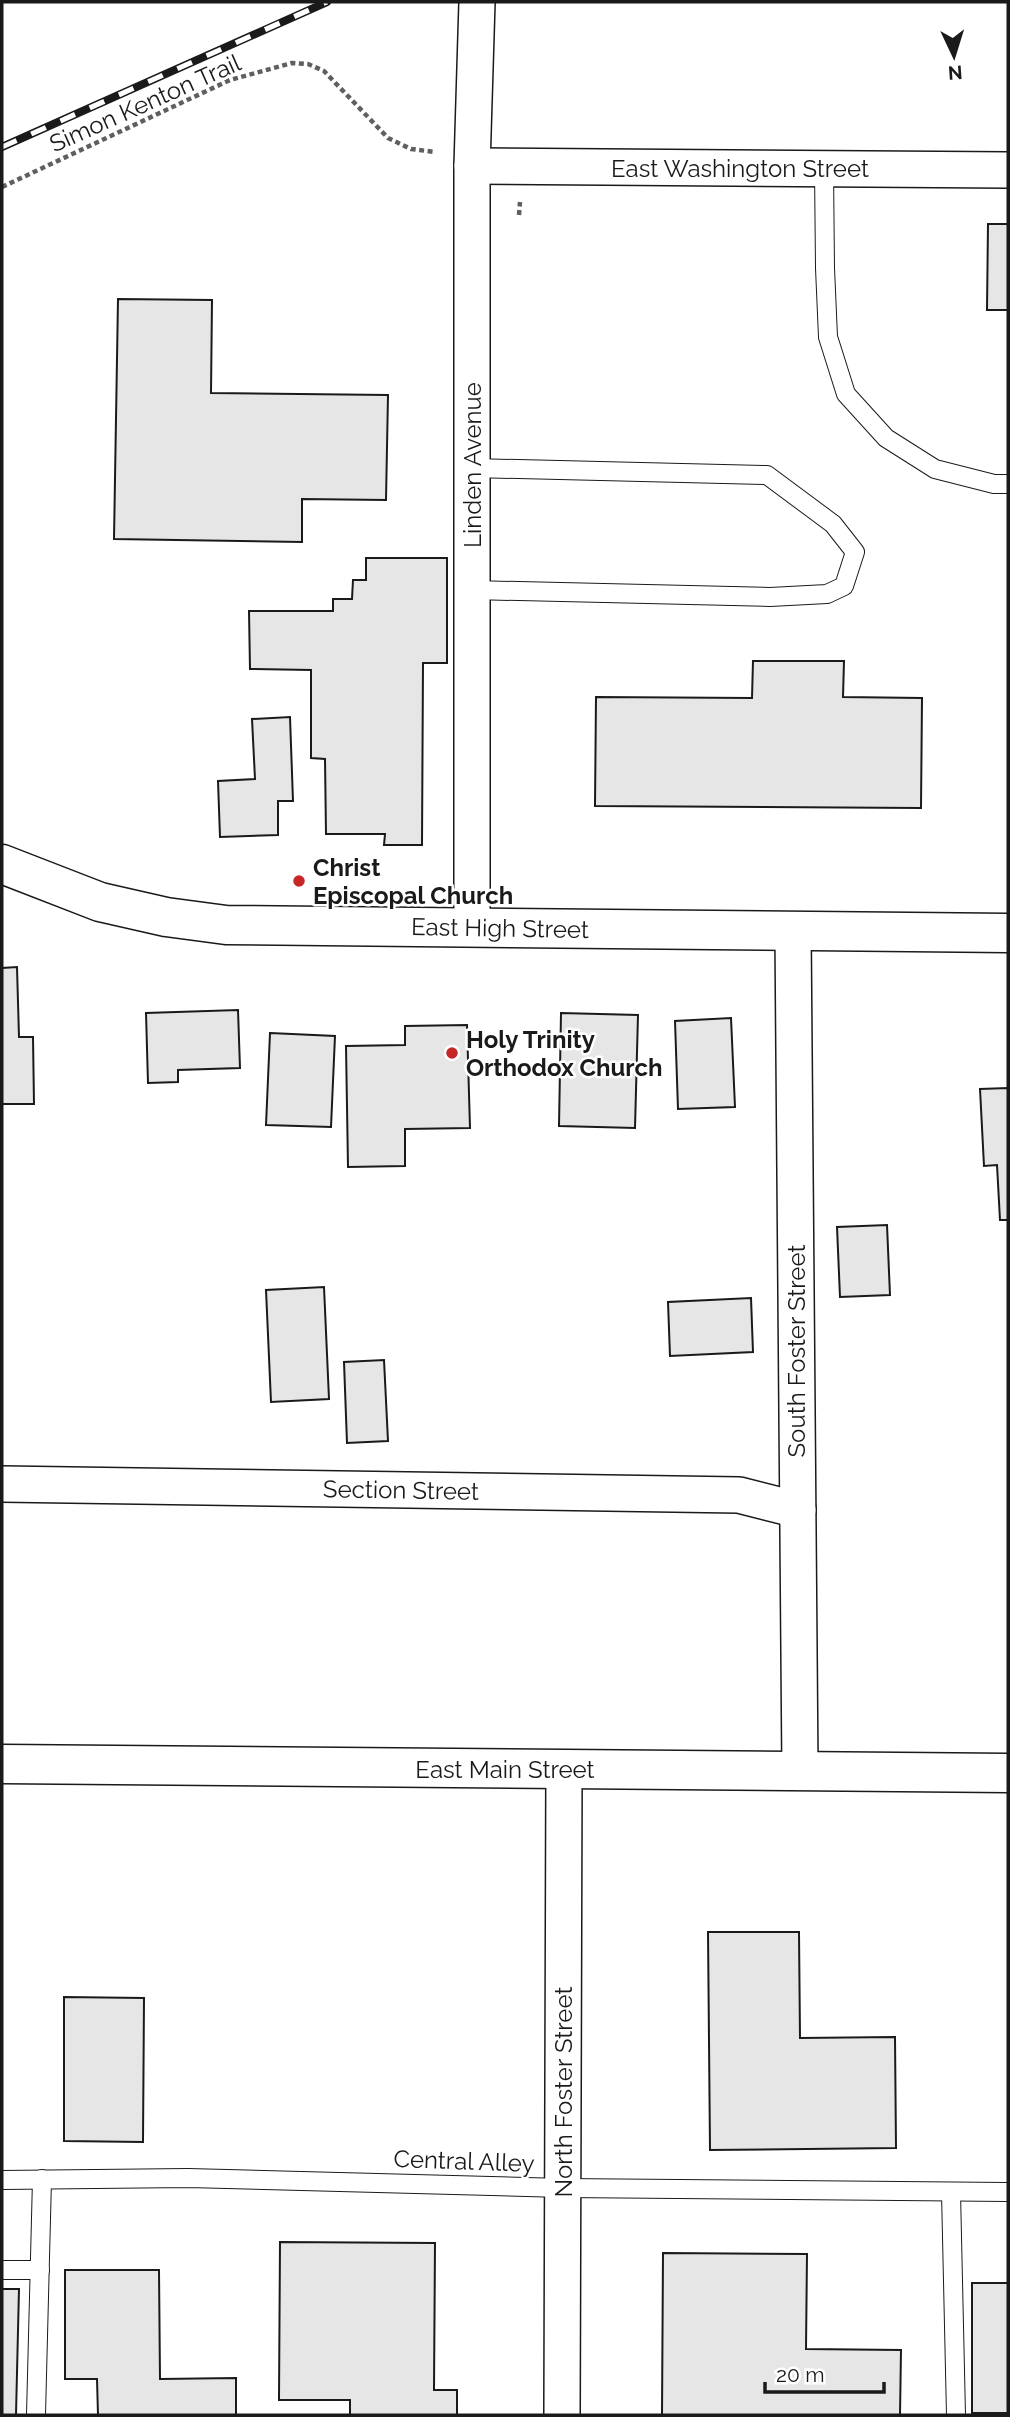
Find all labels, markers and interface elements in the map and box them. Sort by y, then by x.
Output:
north arrow [919,21,989,91]
street label: Simon Kenton Trail [45,48,245,158]
text: N [947,61,963,84]
street label: East Washington Street [611,154,869,183]
street label: Linden Avenue [458,382,487,548]
place label: Christ Episcopal Church [313,853,513,910]
marker: Christ Episcopal Church [291,873,307,889]
street label: East High Street [411,912,589,944]
place label: Holy Trinity Orthodox Church [466,1025,662,1082]
marker: Holy Trinity Orthodox Church [444,1045,460,1061]
street label: South Foster Street [782,1245,811,1457]
street label: Section Street [323,1474,479,1506]
street label: East Main Street [415,1755,595,1784]
street label: North Foster Street [549,1987,578,2197]
street label: Central Alley [393,2144,535,2178]
scale bar [765,2350,884,2394]
text: 20 m [776,2362,824,2387]

